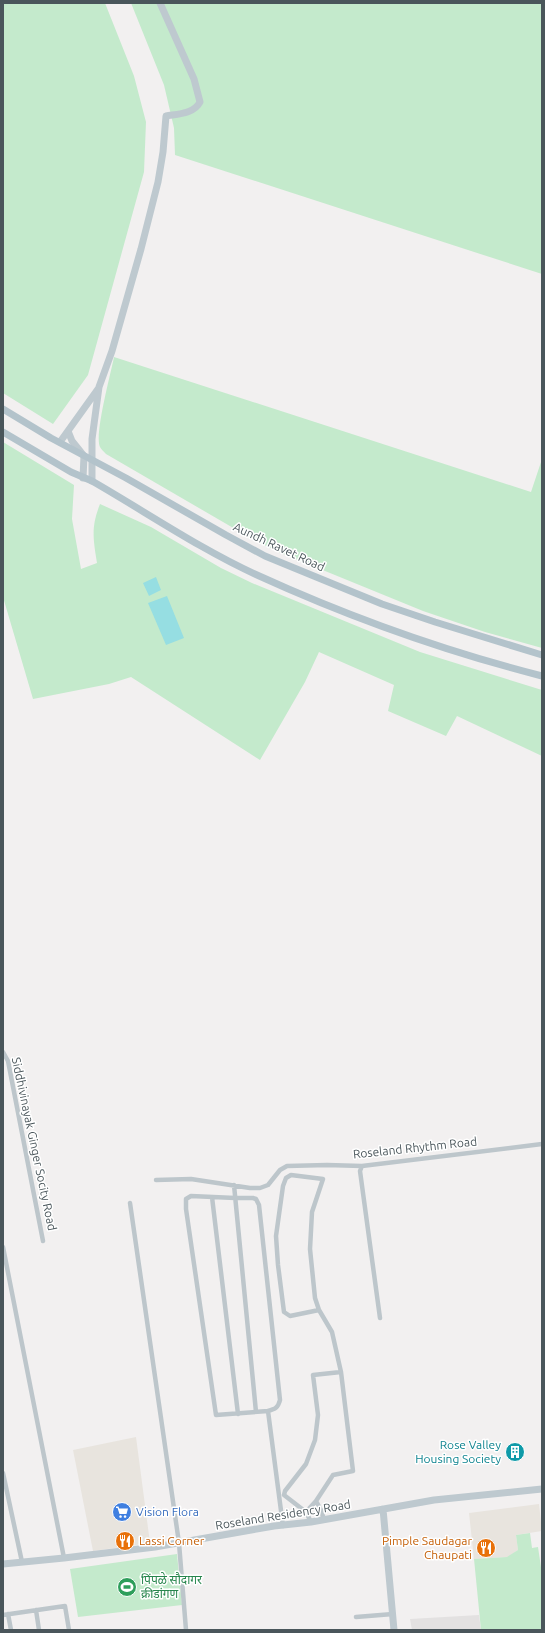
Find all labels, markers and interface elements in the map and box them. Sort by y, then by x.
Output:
street label: Aundh Ravet Road [231,520,327,573]
street label: Siddhivinayak Ginger Socity Road [10,1056,59,1232]
street label: Roseland Rhythm Road [352,1135,478,1160]
place label: Rose Valley Housing Society [415,1438,501,1465]
building icon: Rose Valley Housing Society [504,1441,526,1463]
street label: Roseland Residency Road [214,1497,352,1532]
supermarket icon: Vision Flora [111,1501,133,1523]
place label: Vision Flora [136,1505,199,1518]
restaurant icon: Lassi Corner [114,1530,136,1552]
place label: Lassi Corner [139,1534,205,1547]
place label: Pimple Saudagar Chaupati [382,1534,472,1561]
restaurant icon: Pimple Saudagar Chaupati [475,1537,497,1559]
place label: पिंपळे सौदागर क्रीडांगण [141,1572,203,1600]
sports icon: पिंपळे सौदागर क्रीडांगण [116,1576,138,1598]

